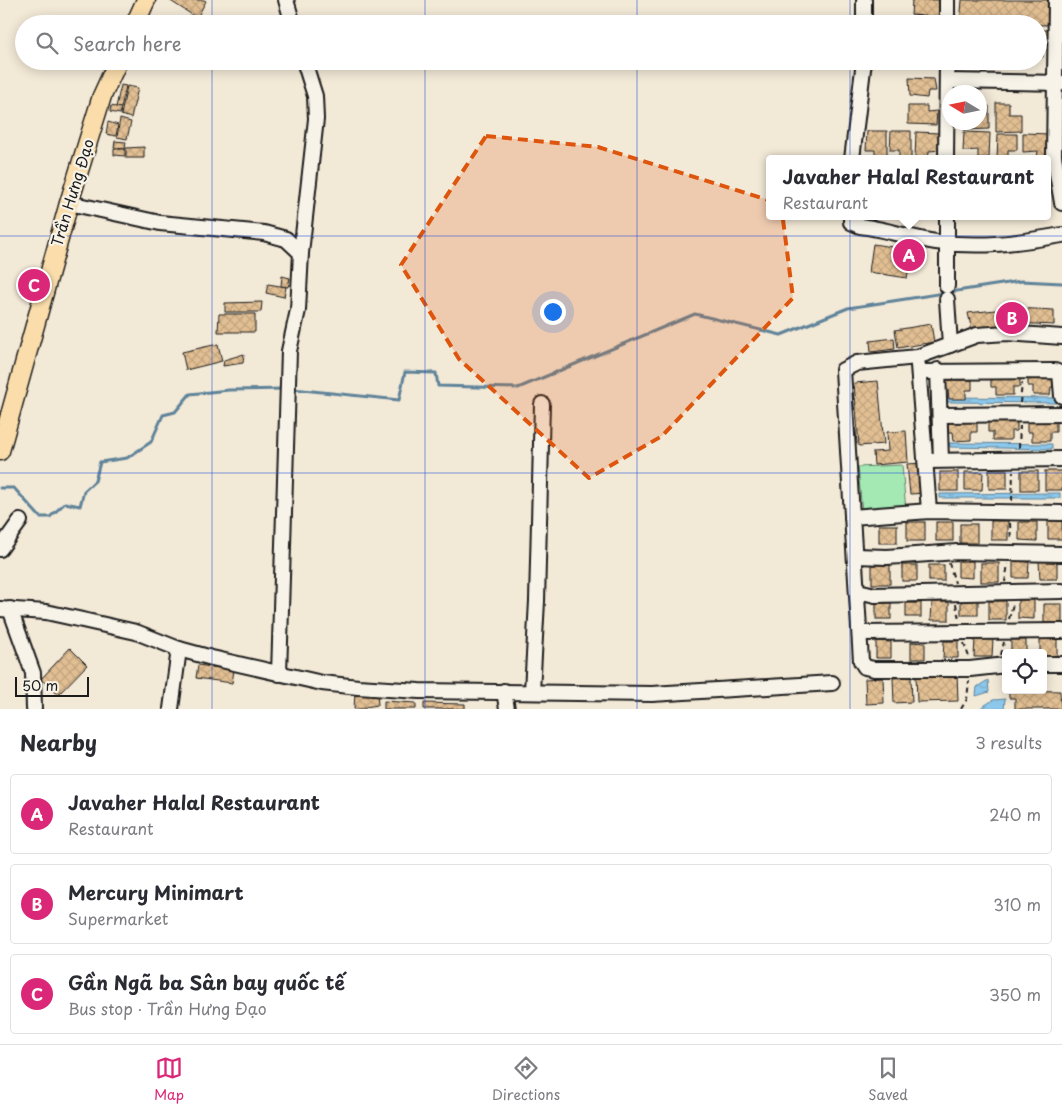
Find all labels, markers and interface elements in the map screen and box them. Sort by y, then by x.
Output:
search box [15,15,1047,70]
icon: search [33,29,61,57]
text: Search here [73,29,182,57]
north arrow [942,85,987,130]
street label: Trần Hưng Đạo [44,136,99,249]
popup [766,155,1051,220]
text: Javaher Halal Restaurant [783,162,1035,190]
text: Restaurant [783,190,868,214]
pin: A [893,236,925,274]
pin: C [18,266,50,304]
your location [540,299,566,325]
pin: B [996,299,1028,337]
map controls [1002,649,1047,694]
button: locate [1002,649,1047,694]
scale bar [15,674,89,697]
text: 50 m [22,675,58,696]
text: Nearby [20,726,97,758]
text: 3 results [975,730,1042,754]
text: Javaher Halal Restaurant [68,788,320,816]
text: A [31,802,43,826]
text: 240 m [989,802,1041,826]
text: Restaurant [68,816,154,840]
text: Mercury Minimart [68,878,244,906]
text: B [32,892,42,916]
text: 310 m [993,892,1041,916]
text: Supermarket [68,906,168,930]
text: Gần Ngã ba Sân bay quốc tế [68,968,345,996]
text: C [31,982,43,1006]
text: 350 m [989,982,1041,1006]
text: Bus stop · Trần Hưng Đạo [68,996,267,1020]
tab: Map [154,1054,184,1105]
tab: Directions [492,1054,560,1105]
tab: Saved [868,1054,908,1105]

